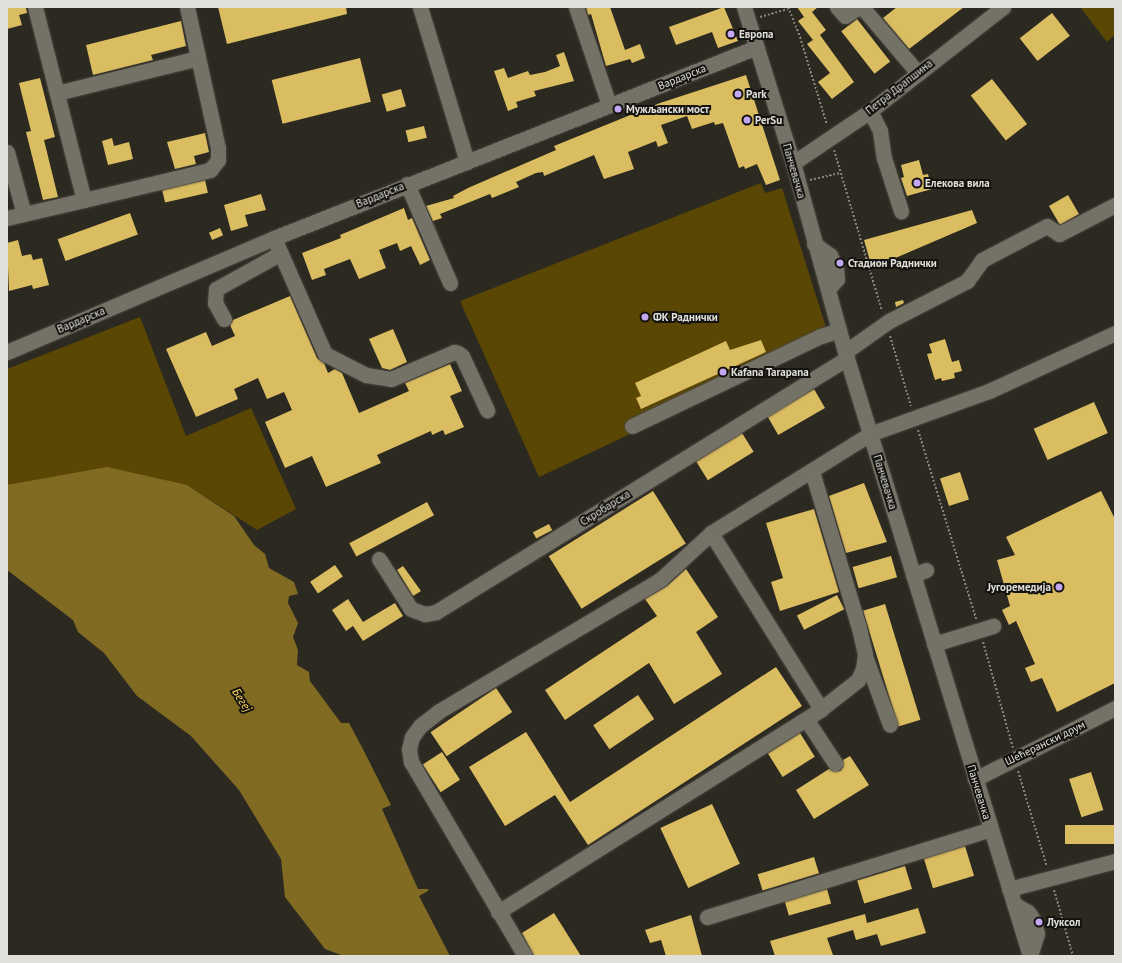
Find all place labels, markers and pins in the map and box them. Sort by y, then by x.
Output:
place label: Европа [739,27,773,41]
marker: Европа [726,29,736,39]
place label: Park [746,87,767,101]
marker: Park [733,89,743,99]
place label: Мужљански мост [626,102,709,116]
marker: Мужљански мост [613,104,623,114]
place label: PerSu [755,113,782,127]
marker: PerSu [742,115,752,125]
place label: Елекова вила [925,176,990,190]
marker: Елекова вила [912,178,922,188]
place label: Стадион Раднички [848,256,937,270]
marker: Стадион Раднички [835,258,845,268]
place label: ФК Раднички [653,310,718,324]
marker: ФК Раднички [640,312,650,322]
place label: Kafana Tarapana [731,365,809,379]
marker: Kafana Tarapana [718,367,728,377]
place label: Југоремедија [987,580,1051,594]
marker: Југоремедија [1054,582,1064,592]
place label: Луксол [1047,915,1080,929]
marker: Луксол [1034,917,1044,927]

